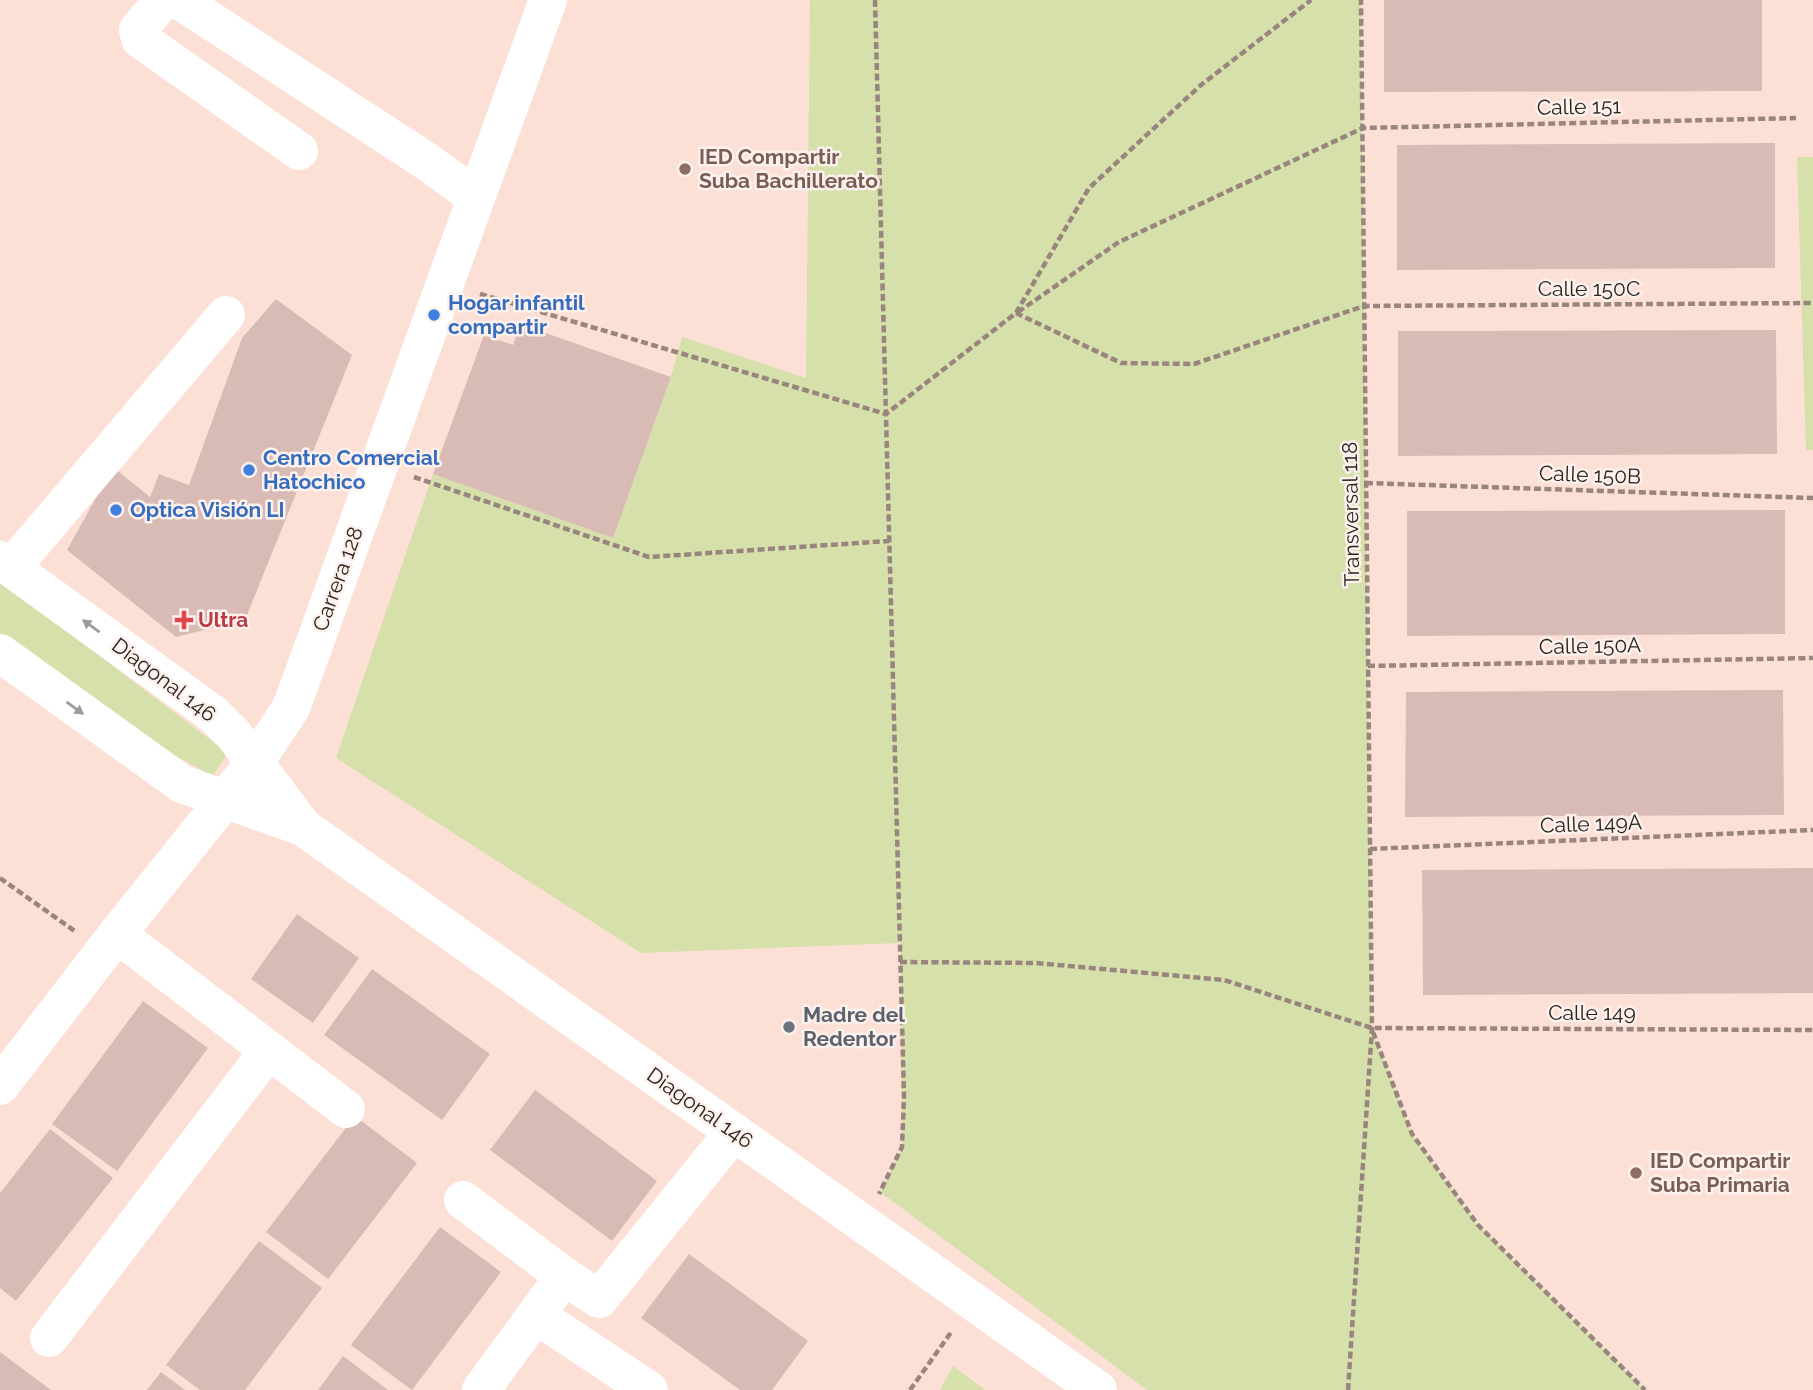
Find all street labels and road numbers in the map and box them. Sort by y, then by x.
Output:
street label: Calle 151 [1537,93,1621,120]
street label: Calle 150C [1538,276,1640,301]
street label: Transversal 118 [1337,441,1364,587]
street label: Calle 150B [1538,460,1642,489]
street label: Carrera 128 [307,523,368,634]
street label: Diagonal 146 [107,632,221,727]
street label: Calle 150A [1539,632,1641,659]
street label: Calle 149A [1540,809,1642,838]
street label: Calle 149 [1548,1000,1636,1025]
street label: Diagonal 146 [642,1062,758,1153]

